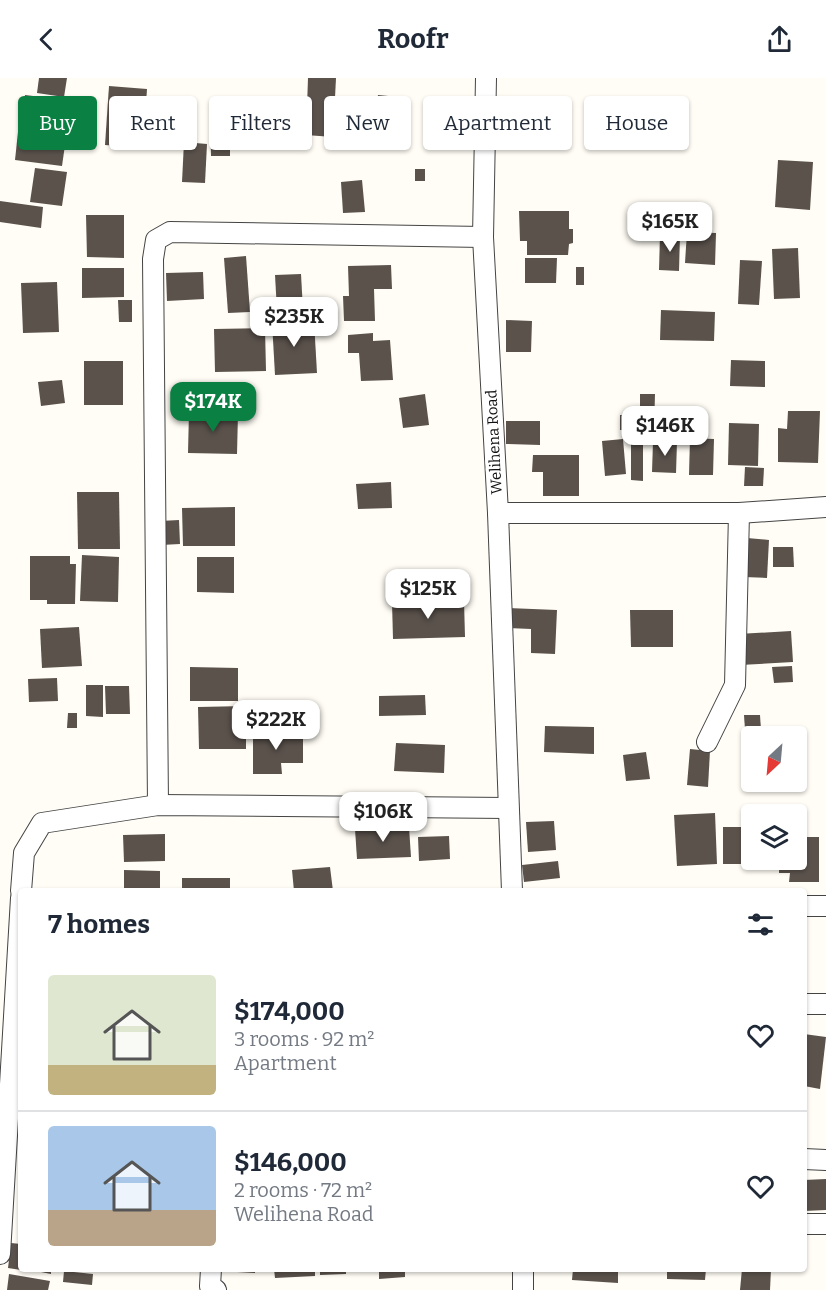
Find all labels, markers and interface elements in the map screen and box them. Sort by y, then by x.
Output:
icon: back [30,23,63,56]
text: Roofr [377,23,449,55]
icon: share [763,23,796,56]
chip: Buy [18,96,97,150]
chip: Rent [109,96,197,150]
chip: Filters [209,96,312,150]
chip: New [324,96,411,150]
chip: Apartment [423,96,572,150]
chip: House [584,96,689,150]
pin: $165K [628,202,712,253]
text: $165K [641,209,699,233]
pin: $235K [252,297,336,348]
text: $235K [264,304,324,328]
pin: $174K [171,382,255,433]
text: $174K [184,389,242,413]
street label: Welihena Road [482,389,506,495]
pin: $146K [623,406,707,457]
text: $146K [635,413,695,437]
pin: $125K [386,569,470,620]
text: $125K [399,576,457,600]
pin: $222K [234,700,318,751]
text: $222K [246,707,306,731]
north arrow [741,726,807,792]
map controls [741,726,807,870]
pin: $106K [341,792,425,843]
text: $106K [353,799,413,823]
button: layers [741,804,807,870]
icon: filters [744,908,777,941]
text: 7 homes [48,909,150,940]
text: $174,000 [234,996,345,1027]
icon: home [96,999,168,1071]
icon: heart [744,1019,777,1052]
text: 3 rooms · 92 m² [234,1027,374,1051]
text: Apartment [234,1051,337,1075]
text: $146,000 [234,1147,347,1178]
icon: home [96,1150,168,1222]
icon: heart [744,1170,777,1203]
text: 2 rooms · 72 m² [234,1178,372,1202]
text: Welihena Road [234,1202,374,1226]

